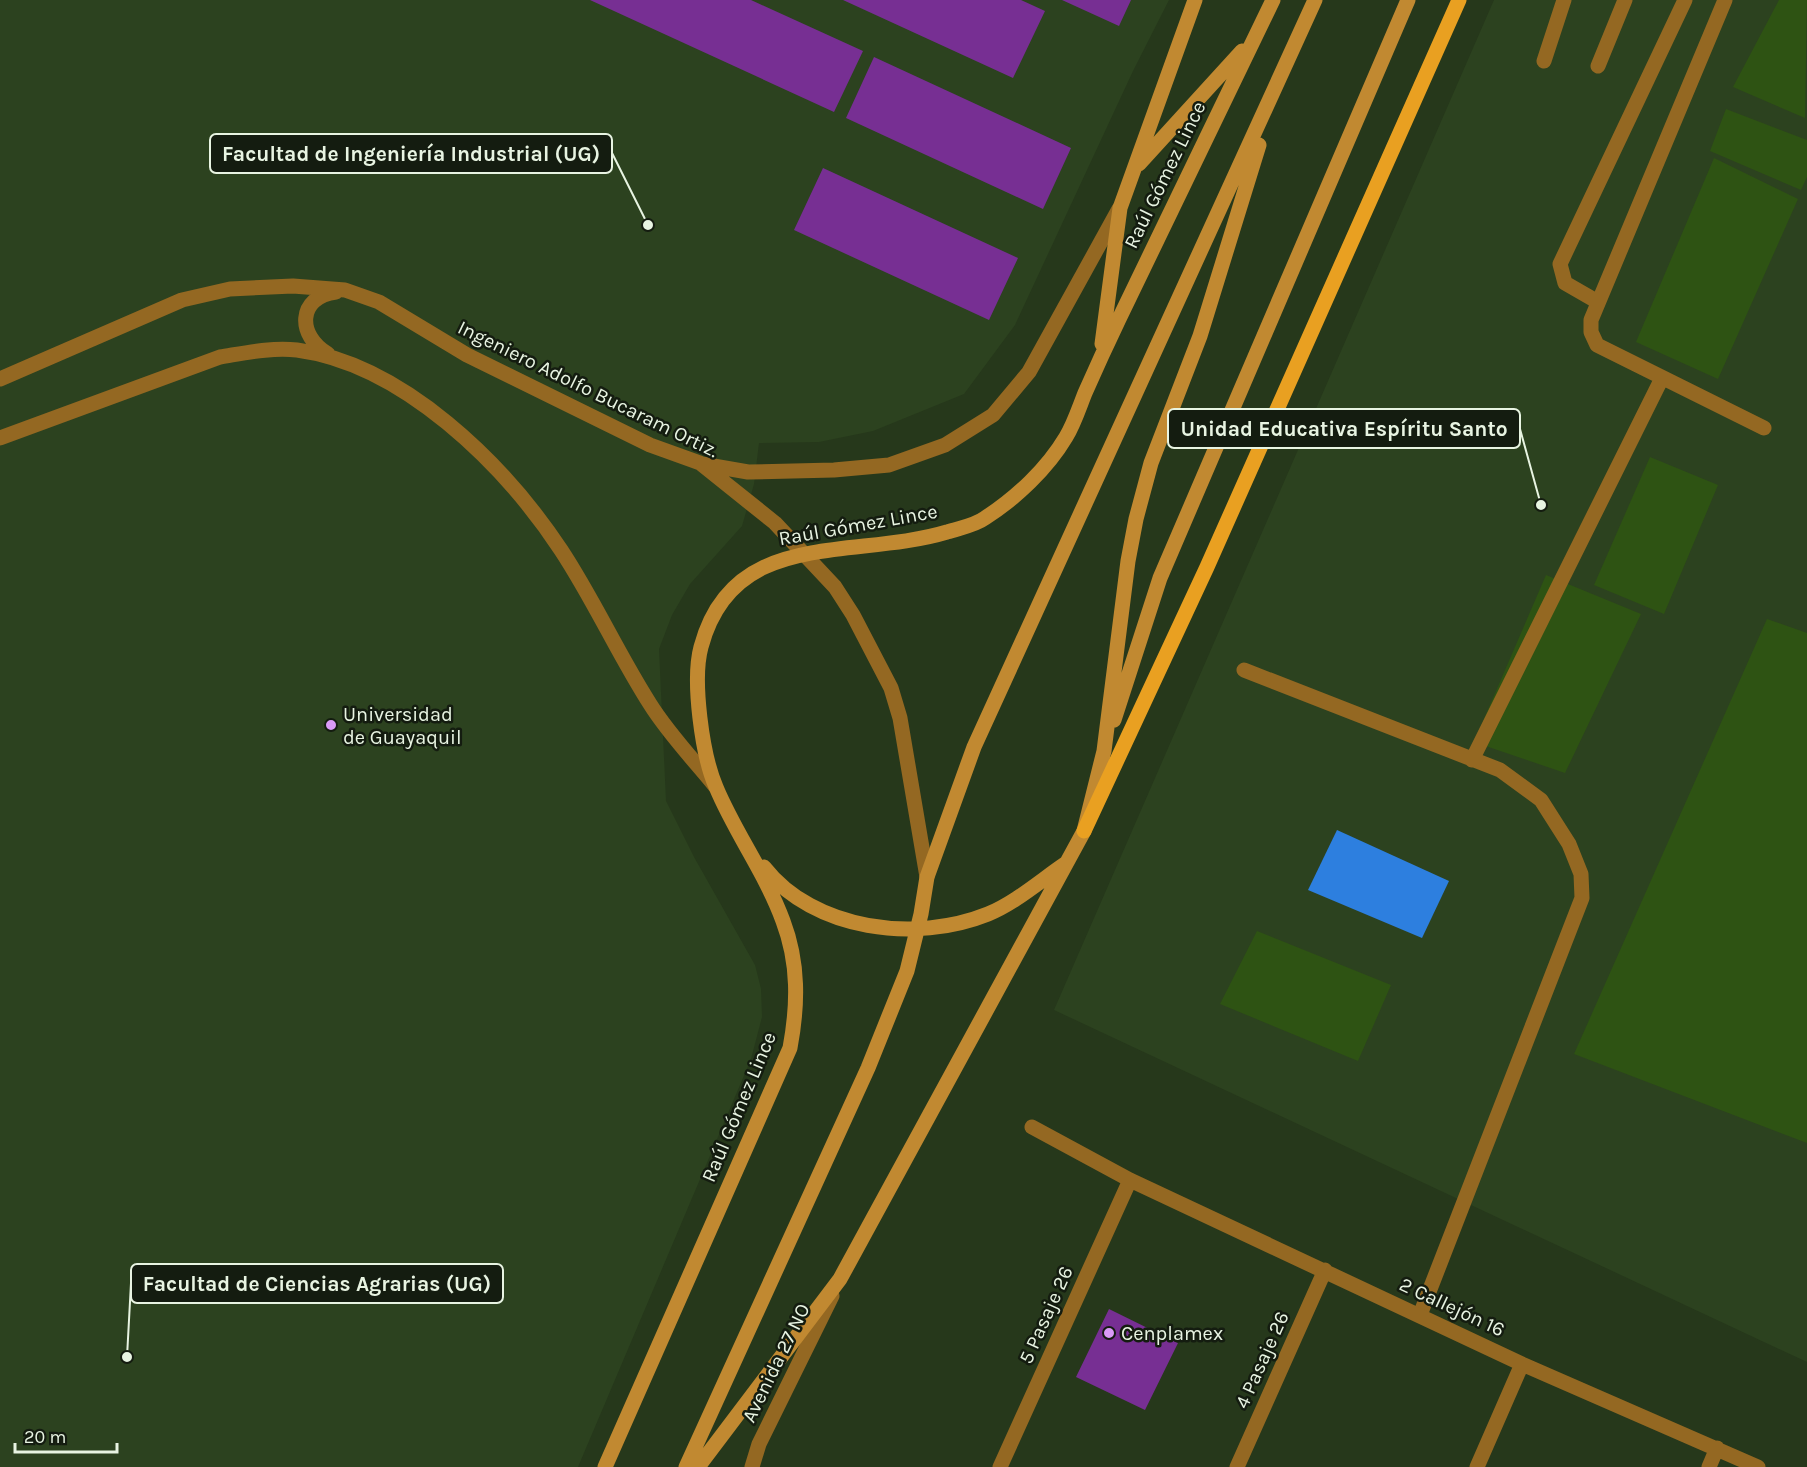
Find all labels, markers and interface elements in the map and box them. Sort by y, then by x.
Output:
street label: Raúl Gómez Lince [1119,98,1211,252]
callout: Facultad de Ingeniería Industrial (UG) [210,134,612,173]
text: Facultad de Ingeniería Industrial (UG) [222,142,600,166]
street label: Ingeniero Adolfo Bucaram Ortiz. [454,316,722,462]
callout: Unidad Educativa Espíritu Santo [1168,409,1520,448]
text: Unidad Educativa Espíritu Santo [1180,417,1508,441]
street label: Raúl Gómez Lince [777,500,939,550]
place label: Universidad de Guayaquil [343,703,462,749]
marker: Universidad de Guayaquil [324,718,338,732]
street label: Raúl Gómez Lince [697,1029,781,1185]
street label: 5 Pasaje 26 [1014,1263,1078,1367]
callout: Facultad de Ciencias Agrarias (UG) [131,1264,503,1303]
text: Facultad de Ciencias Agrarias (UG) [143,1272,491,1296]
street label: 2 Callejón 16 [1396,1273,1508,1341]
street label: Avenida 27 NO [737,1300,815,1426]
street label: 4 Pasaje 26 [1230,1308,1294,1412]
place label: Cenplamex [1121,1322,1223,1345]
marker: Cenplamex [1102,1326,1116,1340]
scale bar [15,1416,117,1454]
text: 20 m [24,1426,66,1448]

